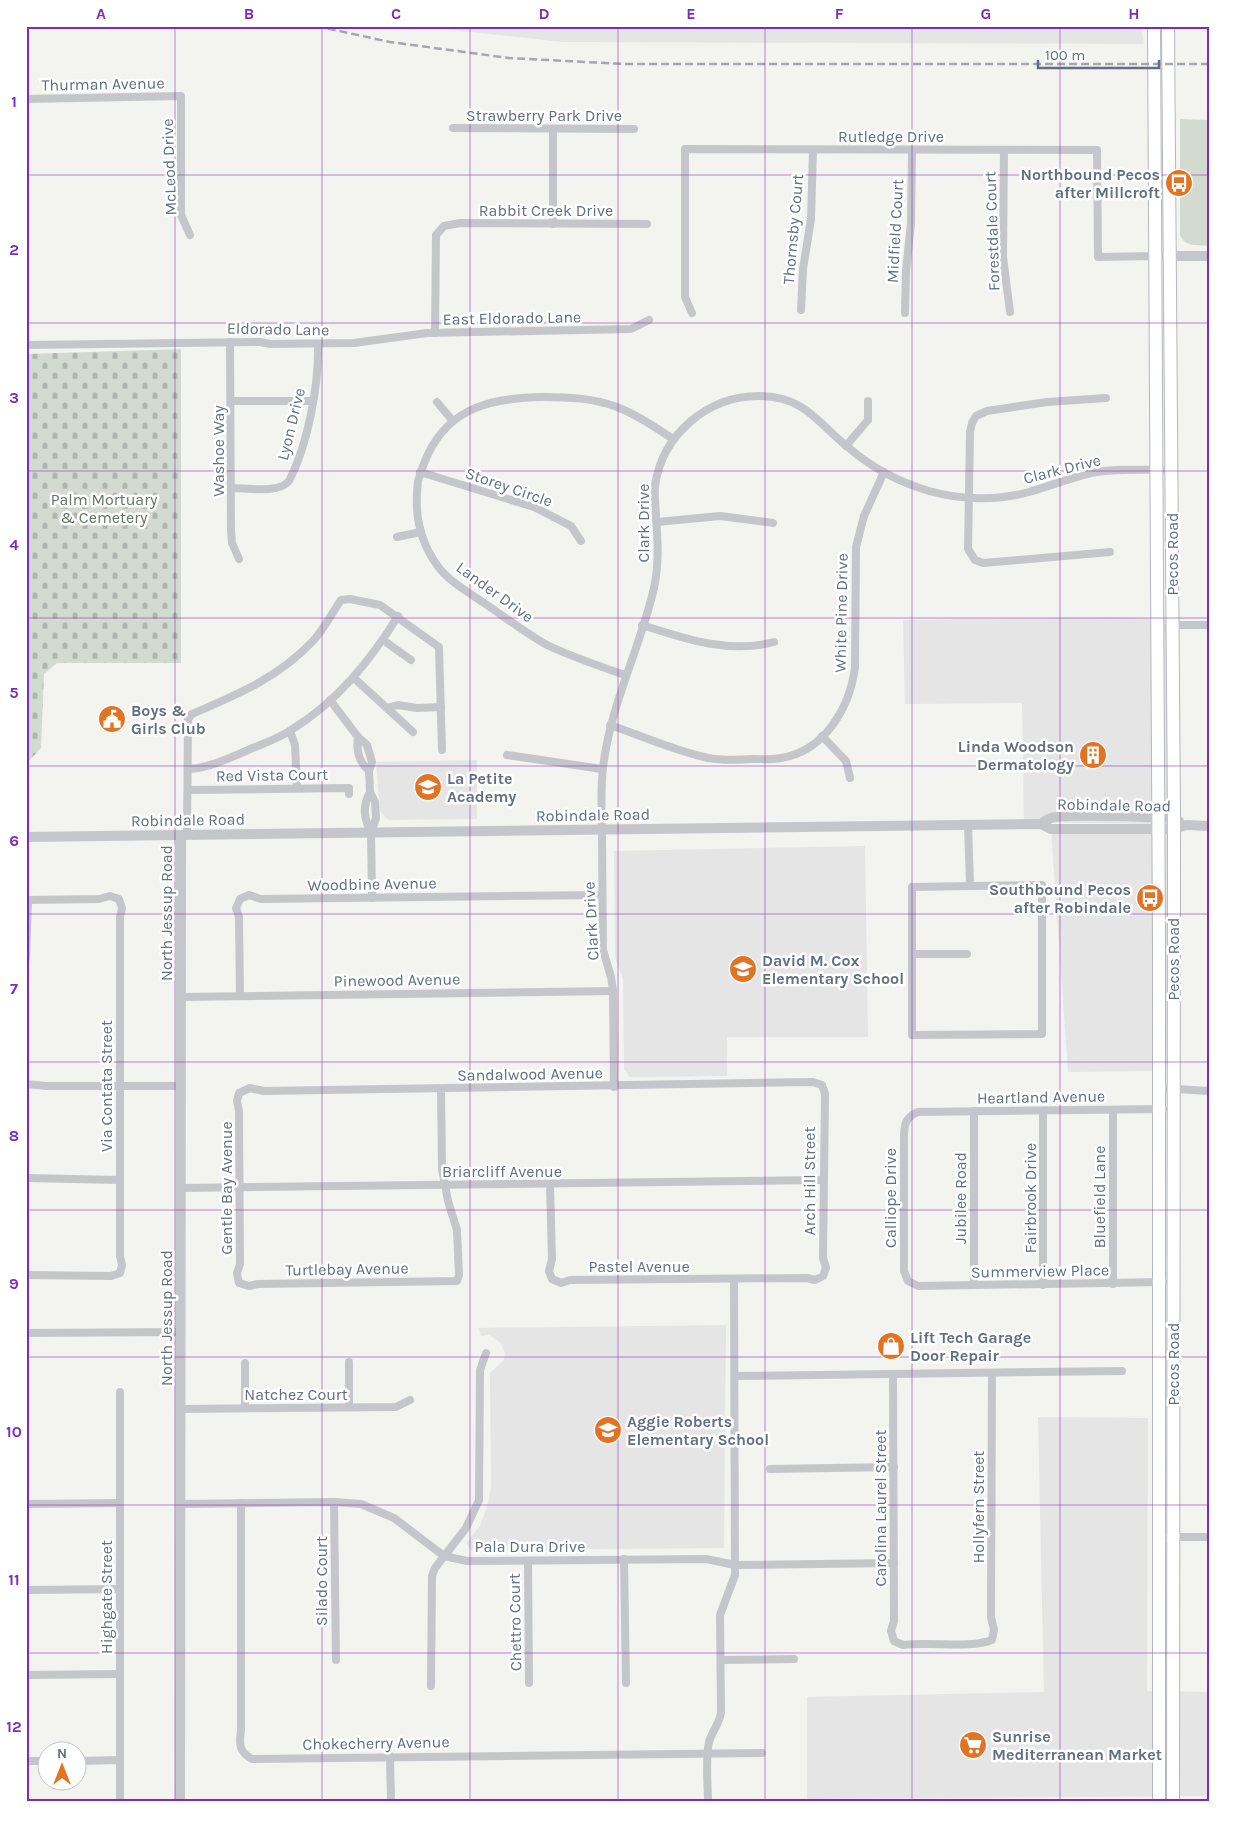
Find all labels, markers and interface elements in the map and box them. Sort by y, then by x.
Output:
text: A [96,4,106,23]
text: B [244,4,254,23]
text: C [391,4,401,23]
text: D [539,4,550,23]
text: E [686,4,696,23]
text: F [835,4,844,23]
text: G [981,4,991,23]
text: H [1128,4,1140,23]
scale bar [1038,38,1159,70]
text: 100 m [1045,46,1085,64]
street label: Thurman Avenue [41,73,165,95]
text: 1 [11,92,17,111]
street label: Strawberry Park Drive [466,106,622,125]
street label: McLeod Drive [158,118,180,216]
street label: Rutledge Drive [838,127,944,146]
place label: Northbound Pecos after Millcroft [1020,165,1160,202]
bus stop icon: Northbound Pecos after Millcroft [1164,168,1194,198]
street label: Forestdale Court [980,171,1004,291]
street label: Thornsby Court [779,173,807,285]
street label: Midfield Court [883,179,907,283]
street label: Rabbit Creek Drive [479,201,613,220]
text: 2 [9,240,19,259]
street label: East Eldorado Lane [443,307,581,329]
street label: Eldorado Lane [227,319,329,339]
street label: Lyon Drive [273,386,309,462]
text: 3 [9,388,19,407]
street label: Washoe Way [209,405,228,497]
street label: Clark Drive [1021,450,1103,488]
street label: Storey Circle [463,463,555,511]
street label: Clark Drive [634,483,653,563]
park label: Palm Mortuary & Cemetery [51,490,158,527]
street label: Pecos Road [1163,512,1182,596]
text: 4 [9,535,19,554]
street label: White Pine Drive [830,553,852,673]
street label: Lander Drive [453,558,537,626]
text: 5 [9,683,19,702]
place label: Boys & Girls Club [131,701,206,738]
public building icon: Boys & Girls Club [97,704,127,734]
place label: Linda Woodson Dermatology [958,737,1074,774]
building icon: Linda Woodson Dermatology [1078,740,1108,770]
street label: Red Vista Court [216,765,328,785]
place label: La Petite Academy [447,769,516,806]
school or university icon: La Petite Academy [413,772,443,802]
street label: Robindale Road [1057,795,1171,815]
street label: Robindale Road [536,805,650,825]
street label: Robindale Road [131,810,245,830]
text: 6 [9,831,19,850]
street label: North Jessup Road [157,845,176,981]
street label: Woodbine Avenue [307,873,437,895]
place label: Southbound Pecos after Robindale [989,880,1131,917]
street label: Clark Drive [579,881,603,961]
bus stop icon: Southbound Pecos after Robindale [1135,883,1165,913]
street label: Pecos Road [1164,917,1183,1001]
place label: David M. Cox Elementary School [762,951,904,988]
school or university icon: David M. Cox Elementary School [728,954,758,984]
street label: Pinewood Avenue [334,969,460,991]
text: 7 [10,979,18,998]
street label: Via Contata Street [97,1020,116,1152]
street label: Sandalwood Avenue [457,1063,603,1085]
street label: Heartland Avenue [977,1086,1105,1108]
street label: Gentle Bay Avenue [217,1121,236,1255]
text: 8 [9,1126,19,1145]
street label: Arch Hill Street [800,1127,819,1235]
street label: Fairbrook Drive [1021,1143,1040,1253]
street label: Bluefield Lane [1090,1146,1109,1248]
street label: Calliope Drive [881,1148,900,1248]
street label: Jubilee Road [951,1152,970,1244]
street label: Briarcliff Avenue [442,1162,562,1181]
street label: North Jessup Road [157,1250,176,1386]
street label: Pastel Avenue [588,1257,690,1276]
street label: Turtlebay Avenue [285,1258,409,1280]
street label: Summerview Place [971,1260,1109,1282]
text: 9 [9,1274,19,1293]
street label: Pecos Road [1164,1322,1183,1406]
place label: Lift Tech Garage Door Repair [910,1328,1031,1365]
shop icon: Lift Tech Garage Door Repair [876,1331,906,1361]
street label: Natchez Court [244,1385,348,1404]
place label: Aggie Roberts Elementary School [627,1412,769,1449]
school or university icon: Aggie Roberts Elementary School [593,1415,623,1445]
text: 10 [6,1422,22,1441]
street label: Carolina Laurel Street [871,1430,890,1586]
street label: Hollyfern Street [969,1451,988,1563]
street label: Silado Court [312,1536,331,1626]
street label: Pala Dura Drive [475,1537,585,1556]
street label: Highgate Street [97,1540,116,1654]
text: 11 [8,1570,20,1589]
street label: Chettro Court [505,1573,525,1671]
text: 12 [6,1717,22,1736]
place label: Sunrise Mediterranean Market [992,1727,1162,1764]
supermarket icon: Sunrise Mediterranean Market [958,1730,988,1760]
street label: Chokecherry Avenue [302,1732,450,1754]
north arrow [38,1740,88,1790]
text: N [57,1745,67,1762]

